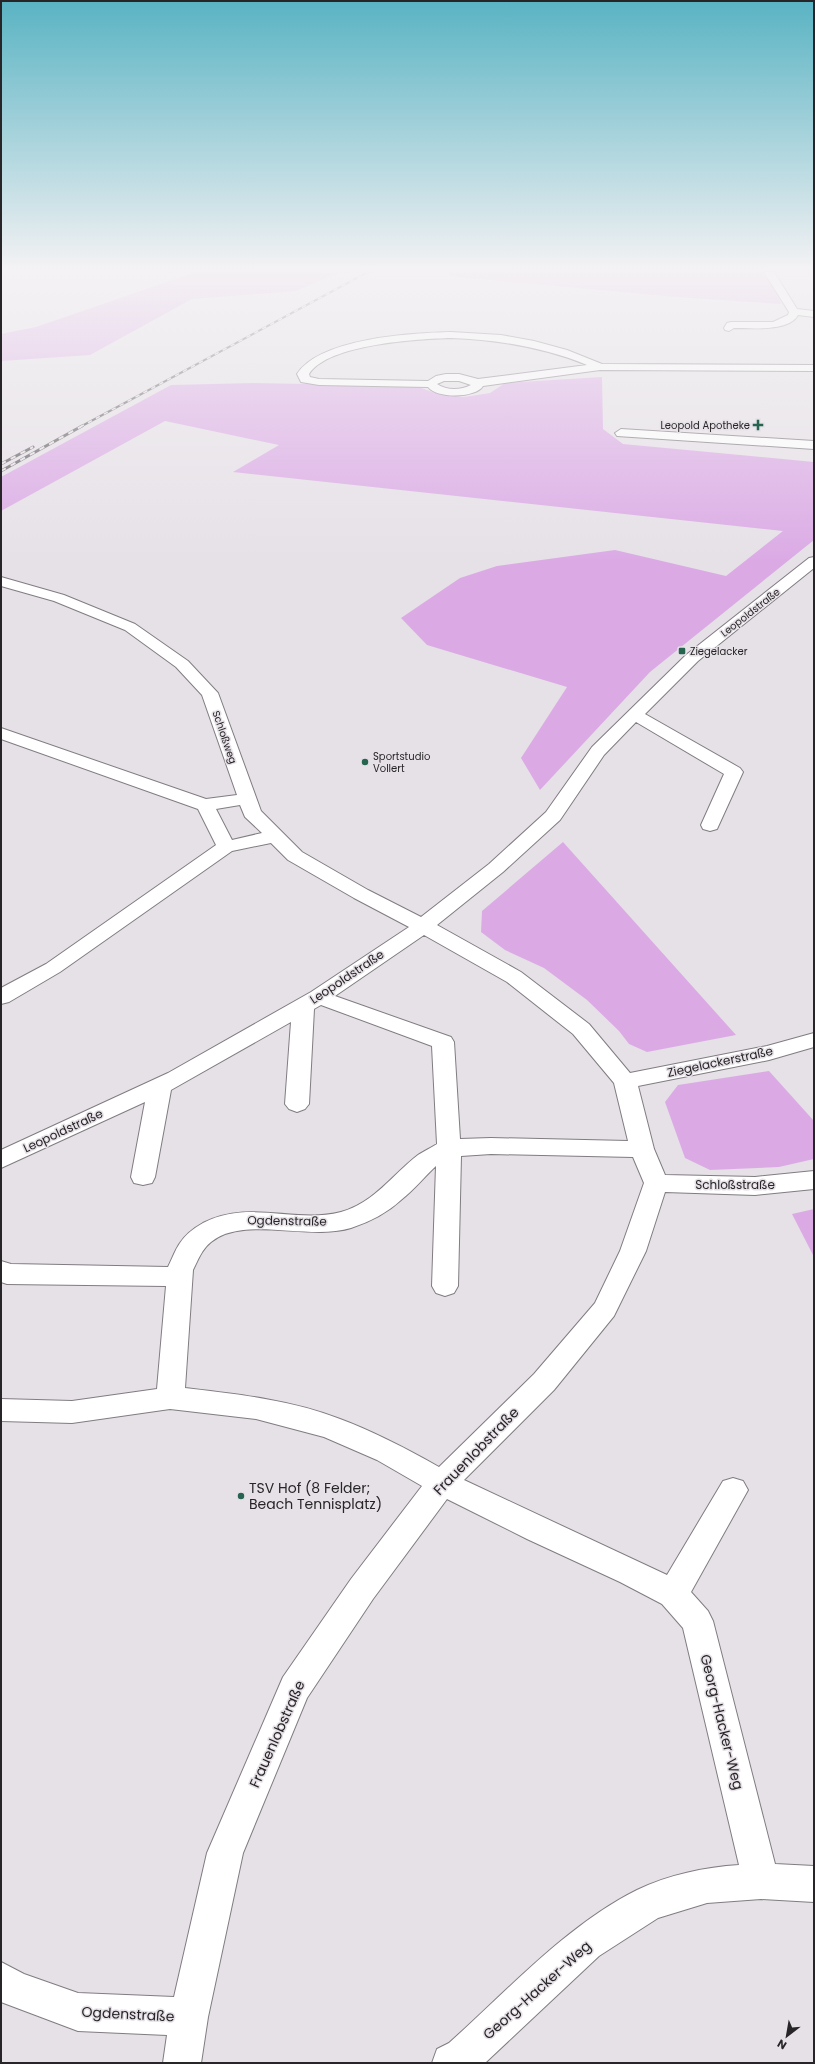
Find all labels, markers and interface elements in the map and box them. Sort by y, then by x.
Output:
place label: Leopold Apotheke [661,418,750,433]
marker: Leopold Apotheke [753,420,763,430]
street label: Leopoldstraße [717,584,783,640]
place label: Ziegelacker [690,644,748,659]
marker: Ziegelacker [677,646,687,656]
street label: Schloßweg [208,709,241,766]
place label: Sportstudio Vollert [373,749,430,776]
marker: Sportstudio Vollert [360,757,370,767]
street label: Leopoldstraße [306,945,387,1008]
street label: Ziegelackerstraße [665,1042,774,1081]
street label: Leopoldstraße [20,1105,105,1156]
street label: Schloßstraße [695,1176,775,1193]
street label: Ogdenstraße [247,1211,327,1230]
street label: Frauenlobstraße [429,1402,524,1499]
place label: TSV Hof (8 Felder; Beach Tennisplatz) [249,1478,382,1514]
marker: TSV Hof (8 Felder; Beach Tennisplatz) [236,1491,246,1501]
street label: Georg-Hacker-Weg [695,1652,749,1792]
street label: Frauenlobstraße [244,1677,310,1791]
street label: Georg-Hacker-Weg [479,1936,595,2044]
street label: Ogdenstraße [81,2002,175,2026]
north arrow [767,2016,807,2056]
text: N [774,2036,790,2054]

